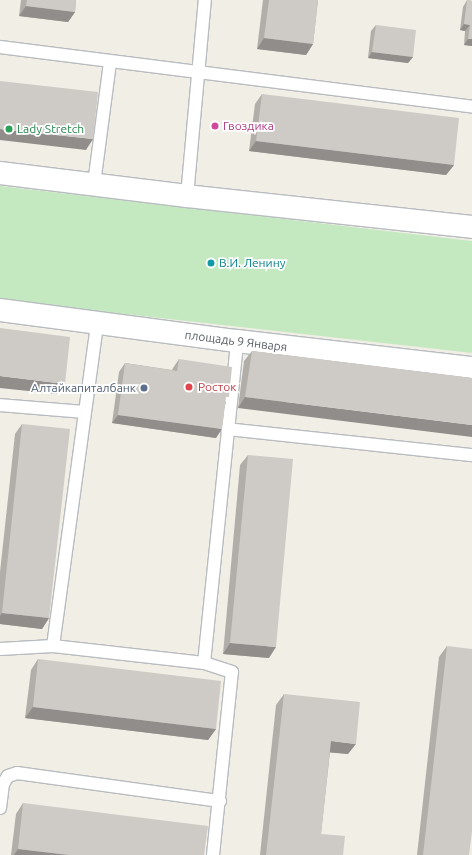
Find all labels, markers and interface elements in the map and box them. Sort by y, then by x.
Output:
place label: Гвоздика [223,119,274,133]
marker: Гвоздика [210,121,220,131]
place label: Lady Stretch [17,122,84,136]
marker: Lady Stretch [4,124,14,134]
place label: В.И. Ленину [219,256,285,270]
marker: В.И. Ленину [206,258,216,268]
street label: площадь 9 Января [184,328,288,354]
place label: Росток [198,380,236,394]
place label: Алтайкапиталбанк [31,381,136,395]
marker: Росток [183,381,195,393]
marker: Алтайкапиталбанк [139,383,149,393]

